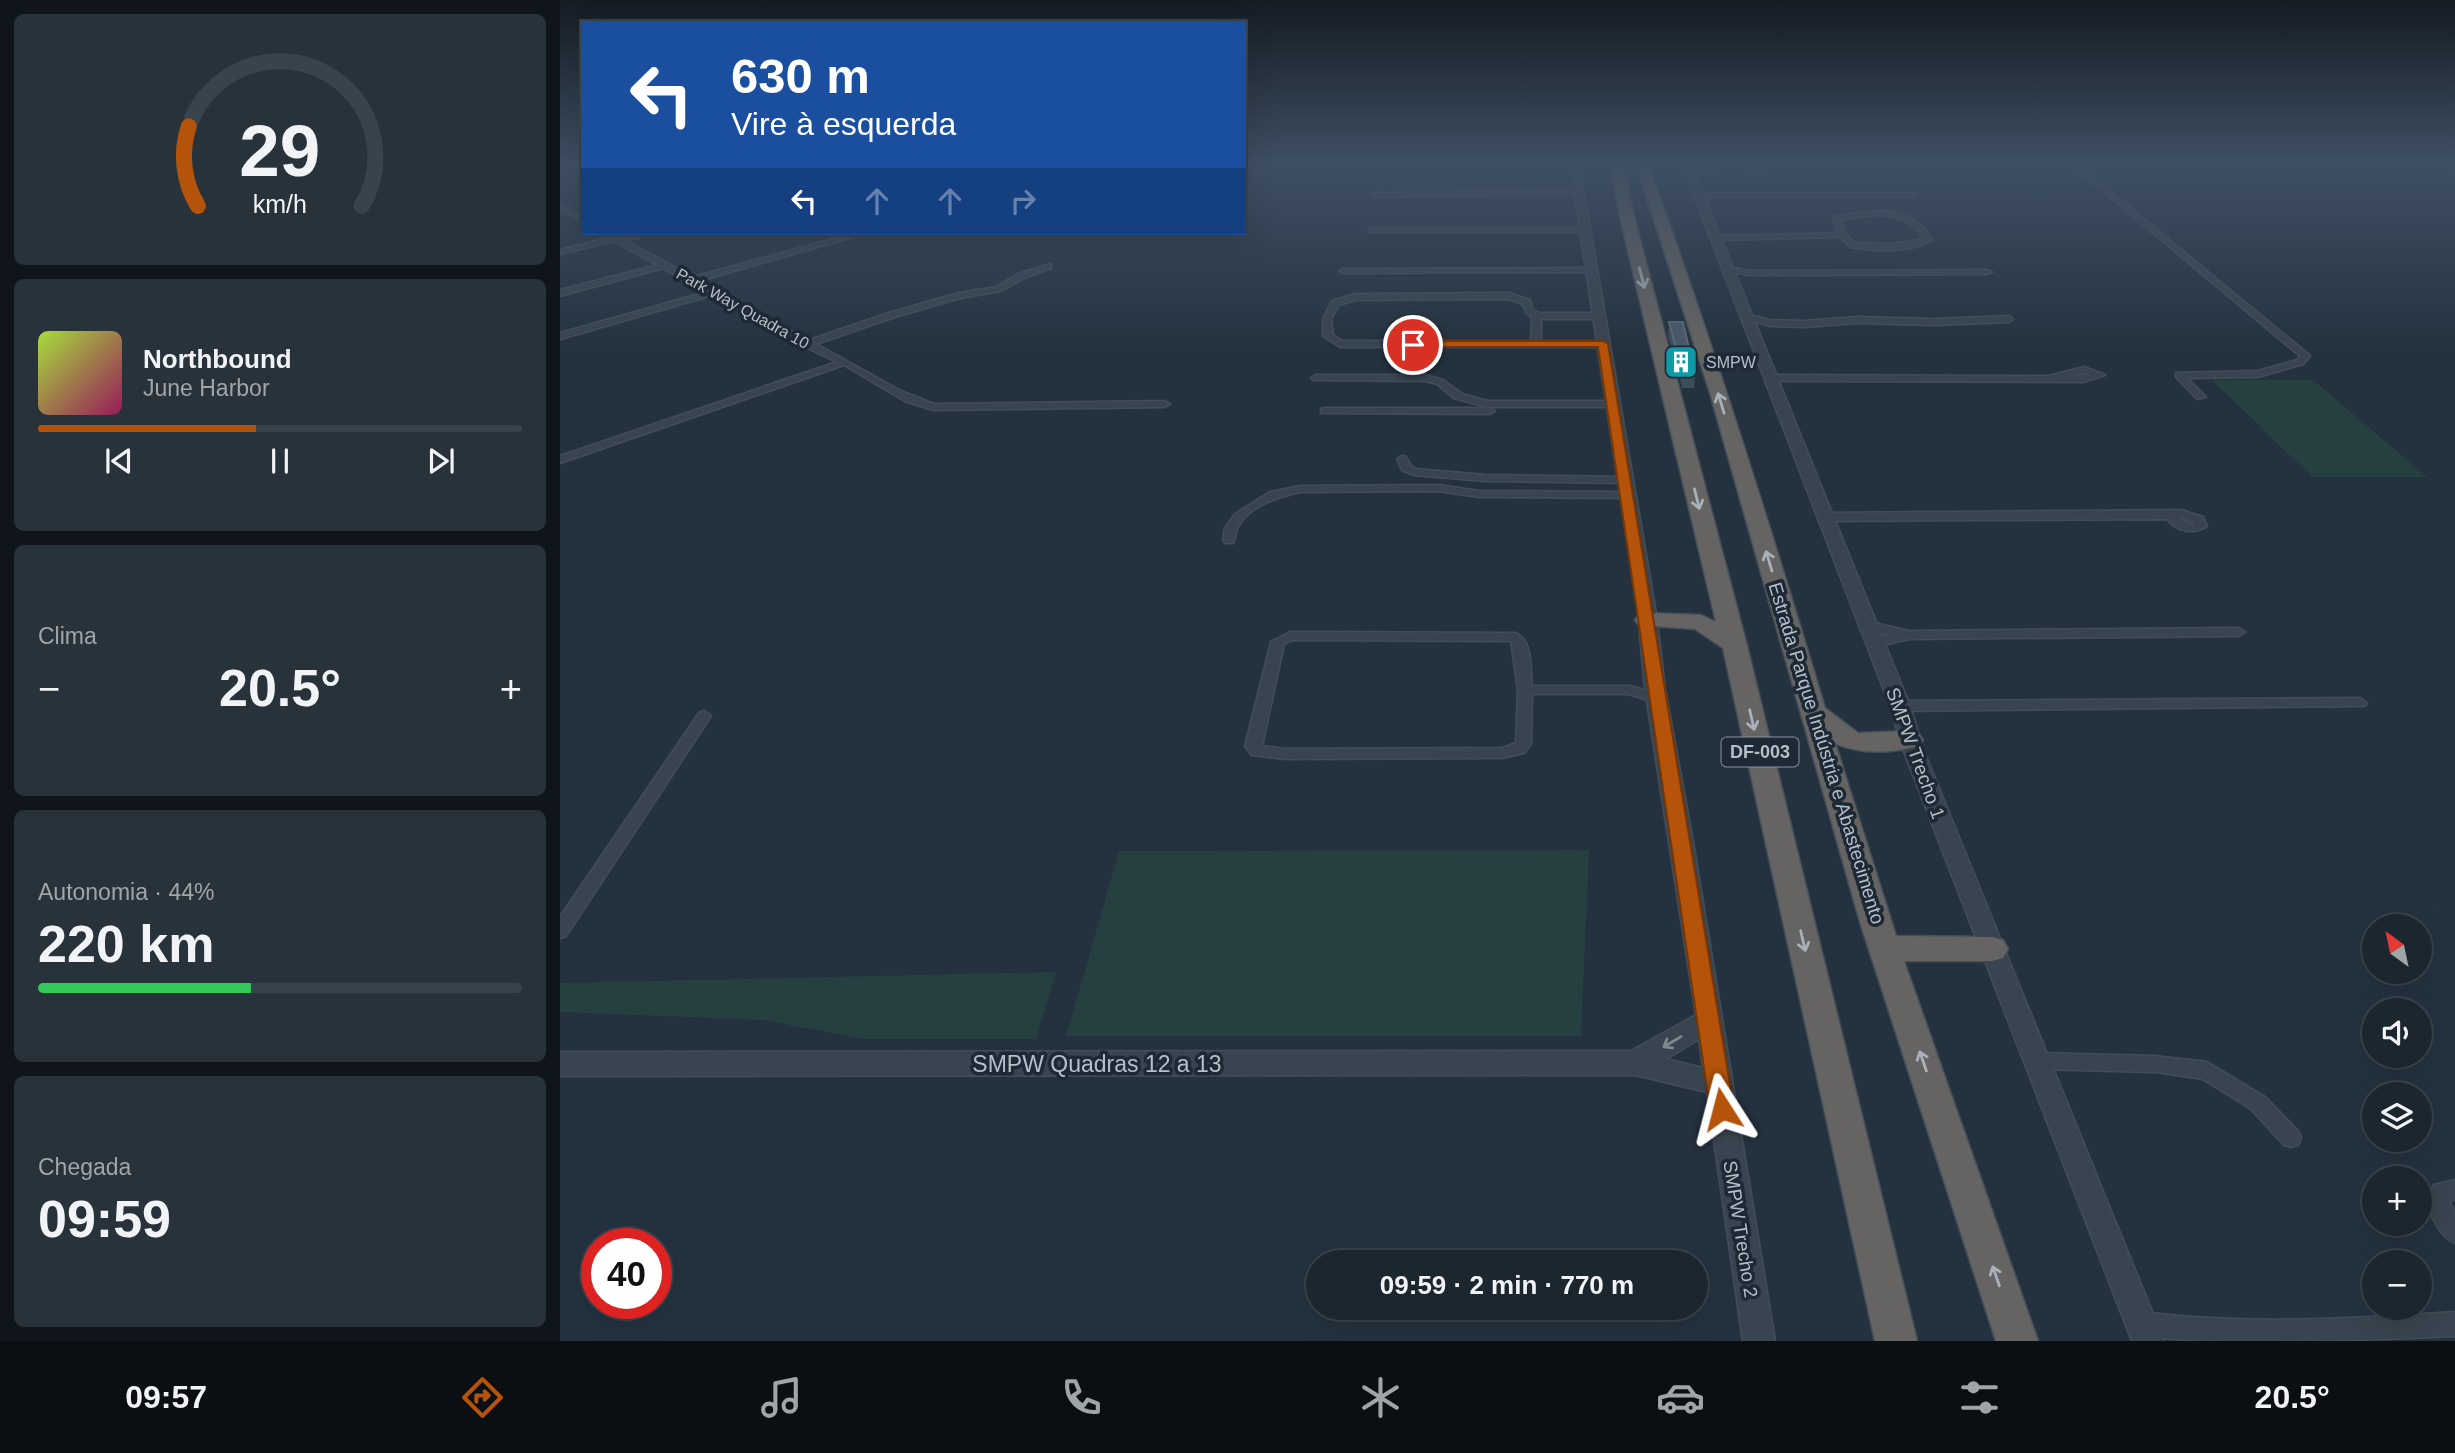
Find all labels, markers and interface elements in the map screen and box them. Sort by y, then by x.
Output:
icon: left [616,49,707,140]
text: 630 m [731,49,870,103]
text: Vire à esquerda [731,106,956,142]
text: 29 [240,110,320,191]
icon: left [785,182,823,220]
icon: ahead [858,182,896,220]
icon: ahead [931,182,969,220]
icon: right [1004,182,1042,220]
text: km/h [253,190,307,218]
street label: Park Way Quadra 10 [674,265,812,352]
one-way arrow [1636,266,1649,289]
pin [1383,315,1443,375]
icon: arrive [1394,326,1432,364]
building icon: SMPW [1662,343,1700,381]
text: Northbound [143,344,292,374]
place label: SMPW [1706,354,1757,371]
text: June Harbor [143,375,270,401]
one-way arrow [1714,393,1727,415]
icon: previous [100,442,138,480]
icon: pause [261,442,299,480]
icon: next [422,442,460,480]
one-way arrow [1691,487,1704,510]
one-way arrow [1762,550,1775,572]
street label: Estrada Parque Indústria e Abastecimento [1764,580,1889,926]
text: Clima [38,623,97,649]
text: 20.5° [219,659,341,717]
text: − [38,668,60,710]
text: + [500,668,522,710]
street label: SMPW Trecho 1 [1882,685,1949,822]
one-way arrow [1746,708,1759,731]
road number: DF-003 [1722,738,1798,766]
text: Autonomia · 44% [38,879,214,905]
north arrow [2362,914,2432,984]
map controls [2362,914,2432,1320]
text: 220 km [38,915,214,973]
one-way arrow [1797,929,1811,952]
button: sound [2362,998,2432,1068]
one-way arrow [1662,1035,1682,1049]
one-way arrow [1916,1050,1928,1072]
street label: SMPW Quadras 12 a 13 [972,1051,1222,1077]
position arrow [1685,1072,1759,1146]
button: layers [2362,1082,2432,1152]
text: Chegada [38,1154,131,1180]
street label: SMPW Trecho 2 [1719,1159,1762,1299]
button: + [2362,1166,2432,1236]
text: 09:59 [38,1190,171,1248]
speed limit sign: 40 [581,1228,672,1319]
button: − [2362,1250,2432,1320]
one-way arrow [1988,1266,2001,1288]
text: 09:59 · 2 min · 770 m [1380,1270,1634,1300]
icon: directions [458,1373,507,1422]
icon: music [757,1373,806,1422]
icon: phone [1057,1373,1106,1422]
icon: climate [1356,1373,1405,1422]
icon: car [1656,1373,1705,1422]
icon: filters [1955,1373,2004,1422]
text: 09:57 [125,1379,207,1415]
text: 20.5° [2255,1379,2330,1415]

